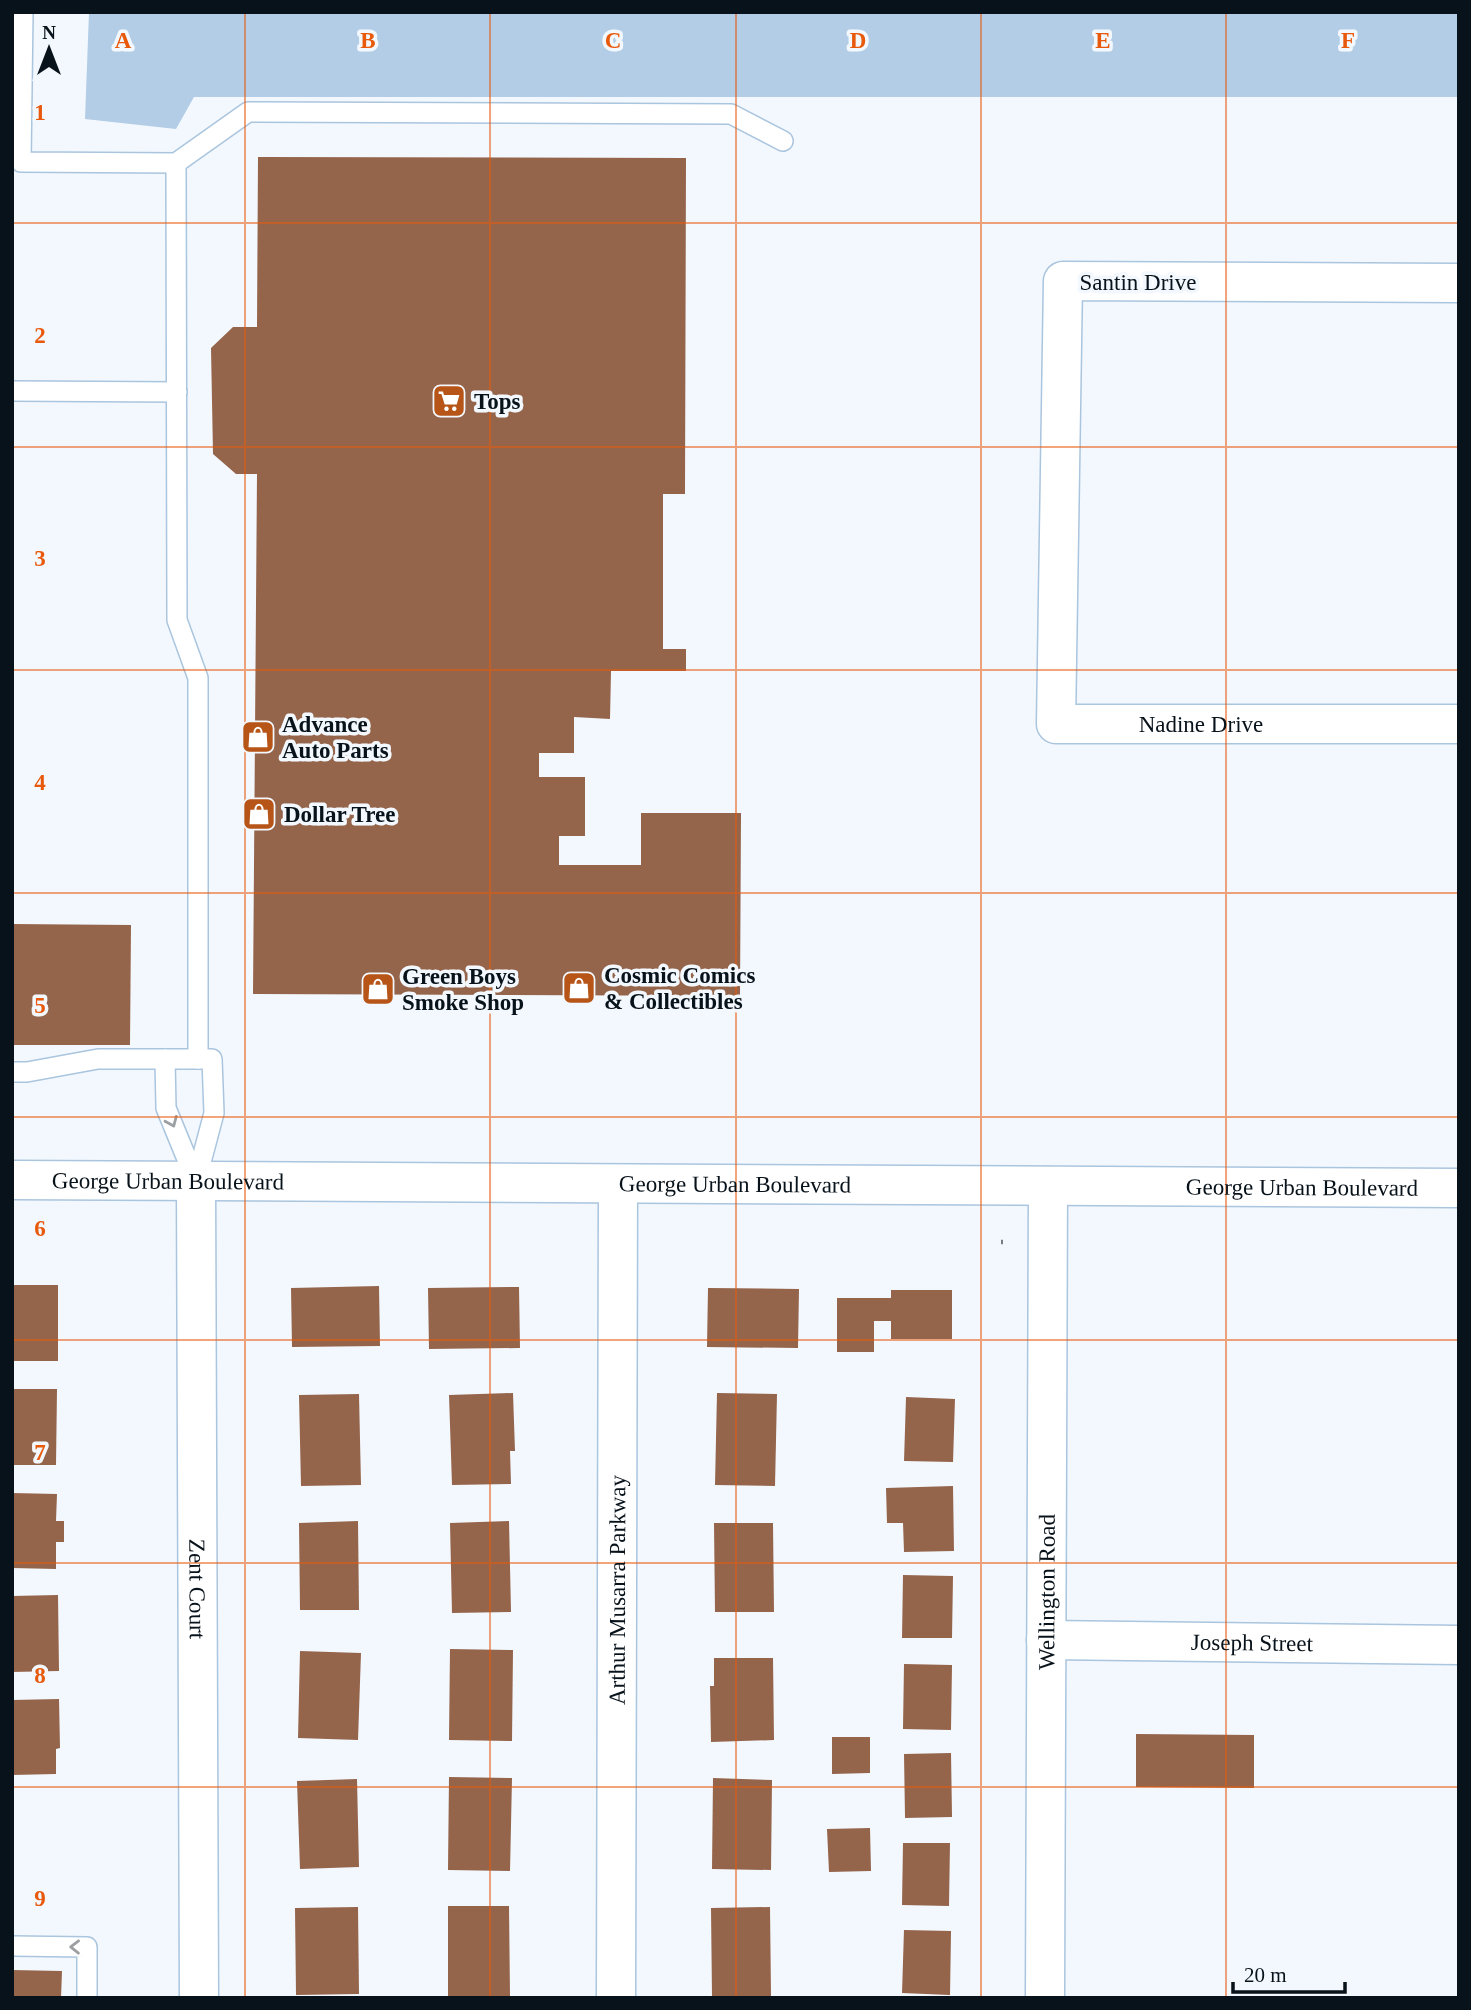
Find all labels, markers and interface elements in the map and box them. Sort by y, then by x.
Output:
north arrow [14,14,84,84]
text: N [42,22,56,43]
text: A [115,28,132,53]
text: B [360,28,376,53]
text: C [605,28,621,53]
text: D [850,28,866,53]
text: E [1095,28,1111,53]
text: F [1341,28,1355,53]
text: 1 [34,100,46,125]
street label: Santin Drive [1080,270,1196,295]
text: 2 [34,323,46,348]
supermarket icon: Tops [430,382,468,420]
place label: Tops [474,389,521,414]
text: 3 [34,546,46,571]
place label: Advance Auto Parts [282,712,389,763]
street label: Nadine Drive [1139,712,1263,737]
shop icon: Advance Auto Parts [239,718,277,756]
text: 4 [34,770,46,795]
shop icon: Dollar Tree [240,795,278,833]
place label: Dollar Tree [284,802,395,827]
place label: Cosmic Comics & Collectibles [604,963,755,1014]
place label: Green Boys Smoke Shop [402,964,524,1015]
shop icon: Cosmic Comics & Collectibles [560,969,598,1007]
shop icon: Green Boys Smoke Shop [359,970,397,1008]
text: 5 [34,993,46,1018]
one-way arrow [163,1115,177,1127]
street label: George Urban Boulevard [52,1168,285,1194]
street label: George Urban Boulevard [619,1171,852,1197]
street label: George Urban Boulevard [1186,1174,1419,1200]
text: 6 [34,1216,46,1241]
text: 7 [34,1440,46,1465]
street label: Arthur Musarra Parkway [604,1474,630,1705]
street label: Wellington Road [1034,1513,1059,1670]
street label: Zent Court [185,1539,210,1640]
street label: Joseph Street [1191,1629,1314,1656]
text: 8 [34,1663,46,1688]
text: 9 [34,1886,46,1911]
one-way arrow [69,1939,80,1955]
scale bar [1233,1951,1345,1995]
text: 20 m [1244,1963,1287,1987]

